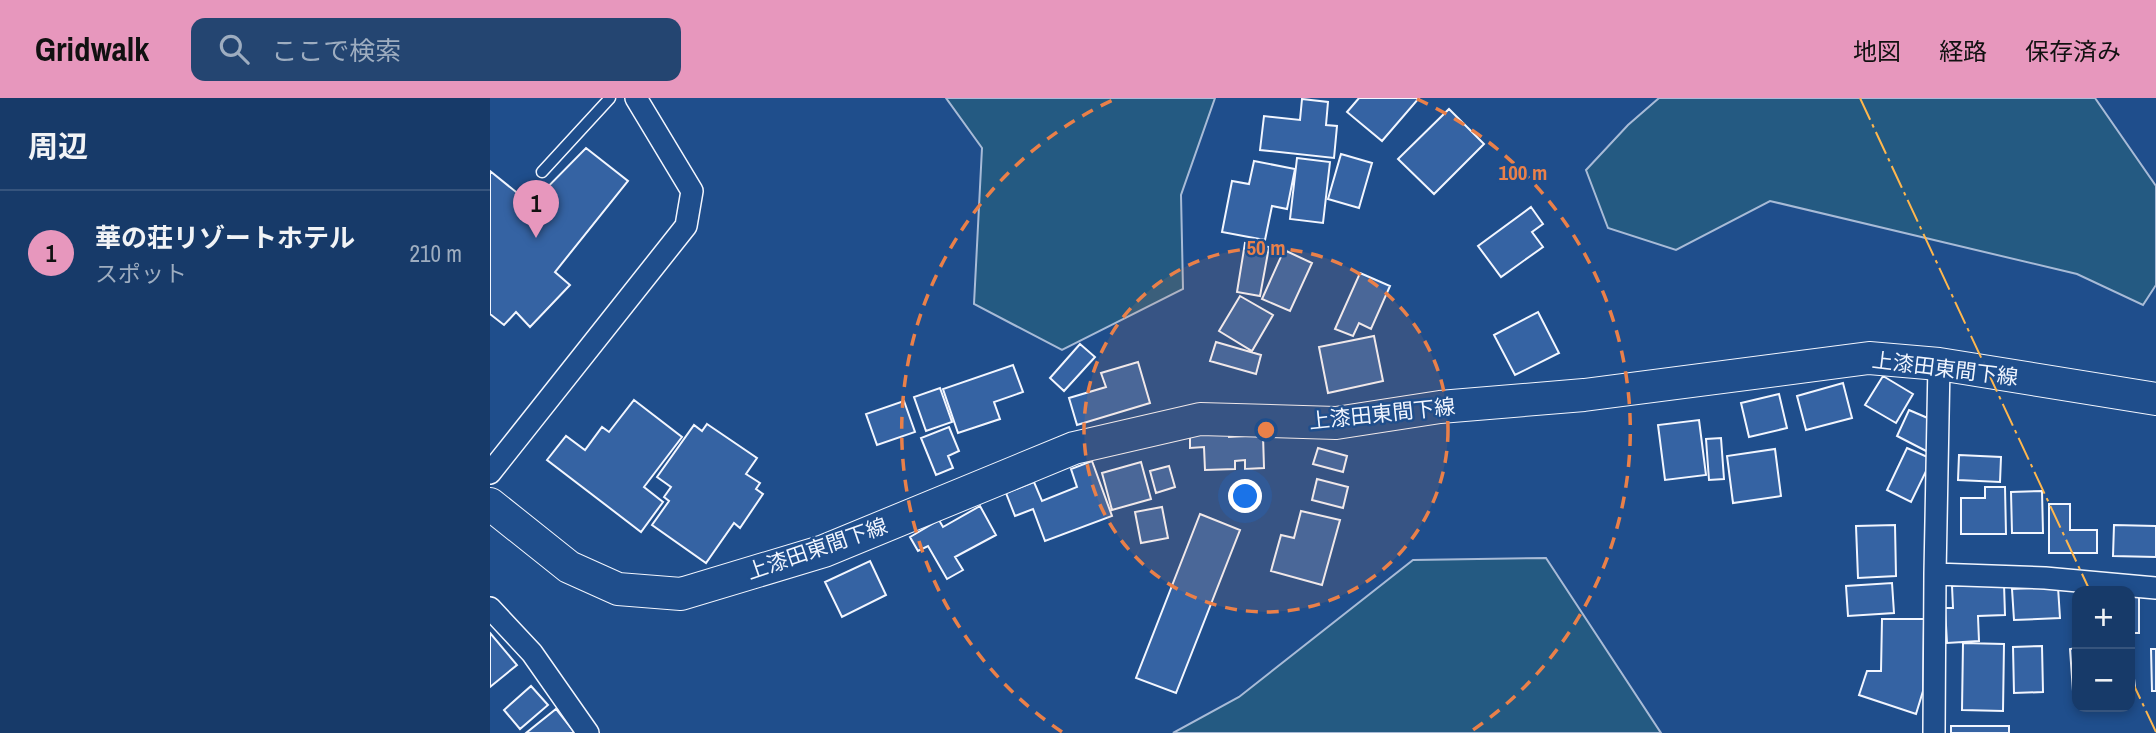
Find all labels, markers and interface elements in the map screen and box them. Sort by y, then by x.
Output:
search box [191,18,681,81]
text: Gridwalk [35,27,149,71]
icon: search [215,30,253,68]
text: ここで検索 [271,33,401,68]
text: 地図 [1853,35,1901,67]
text: 経路 [1939,35,1987,67]
text: 保存済み [2025,35,2121,67]
text: 周辺 [28,126,88,166]
text: 100 m [1499,158,1547,187]
pin: 1 [513,180,559,238]
text: 華の荘リゾートホテル [95,220,355,255]
text: 50 m [1246,233,1286,262]
text: 1 [46,238,56,269]
text: 210 m [410,238,462,269]
text: スポット [95,258,187,289]
street label: 上漆田東間下線 [1870,345,2020,392]
street label: 上漆田東間下線 [1307,391,1457,436]
centre of rings [1254,418,1278,442]
your location [1228,479,1262,513]
street label: 上漆田東間下線 [743,511,891,586]
map controls [2072,586,2135,712]
button: + [2072,586,2135,649]
button: − [2072,649,2135,712]

